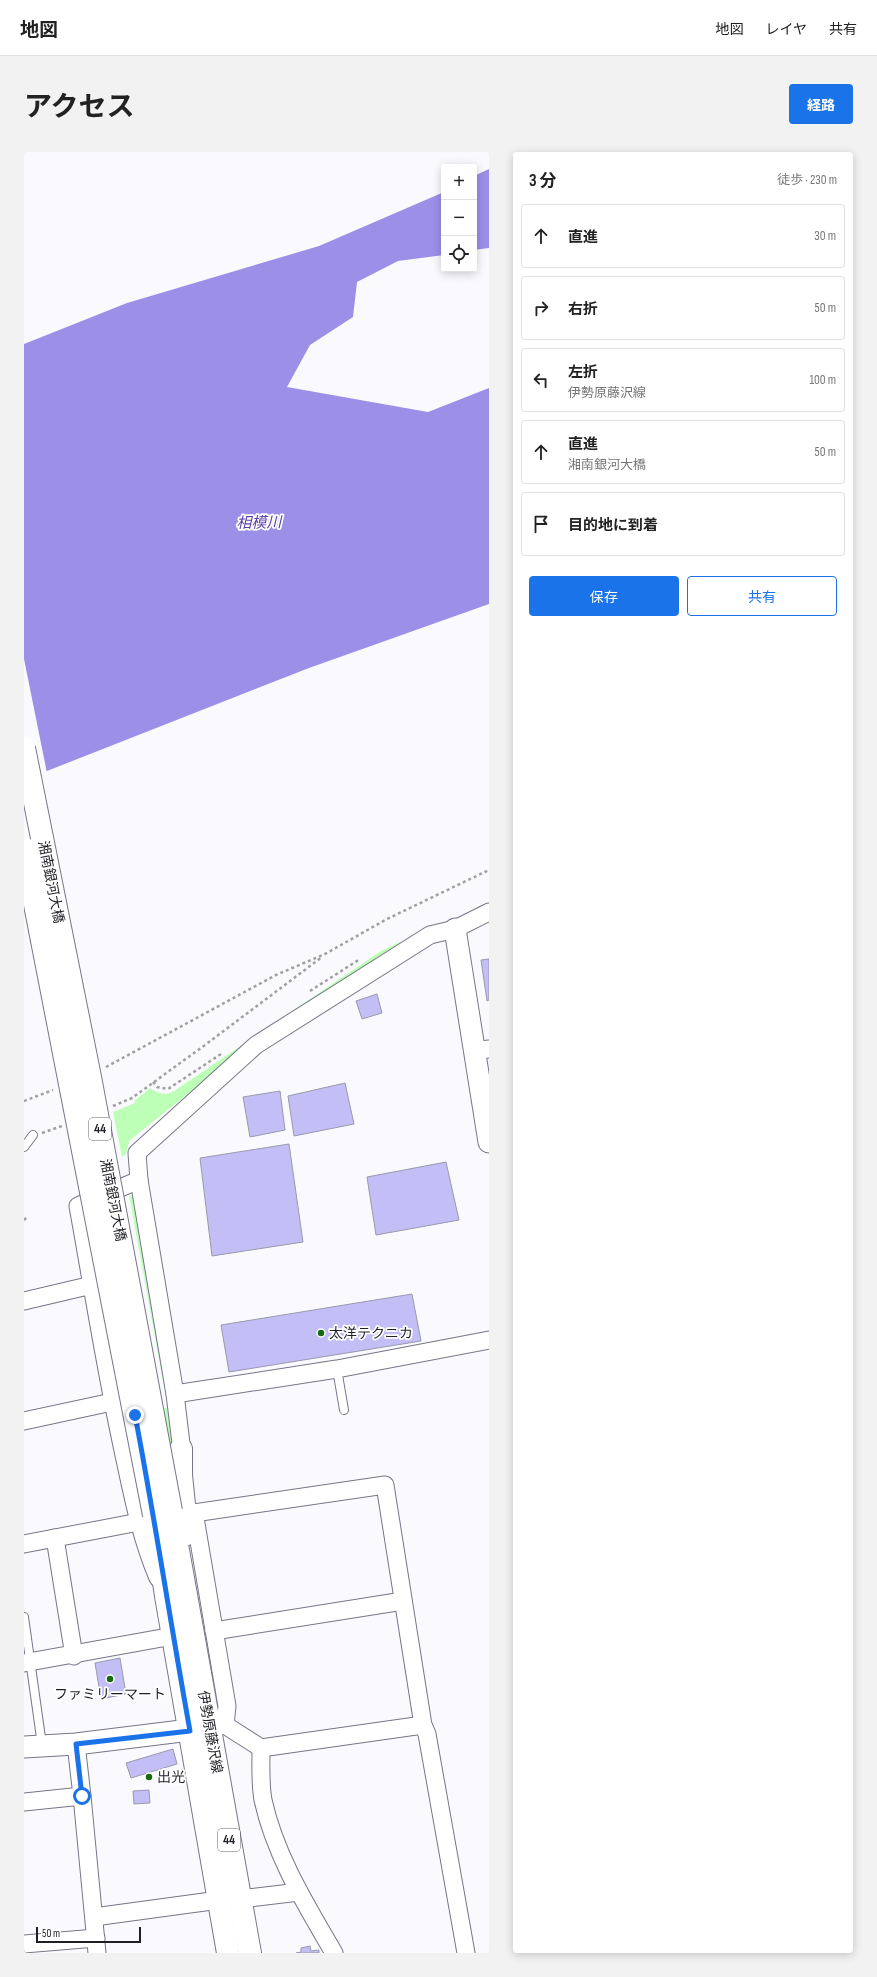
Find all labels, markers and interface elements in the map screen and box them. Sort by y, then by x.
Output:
text: 地図 [20,19,58,42]
text: 地図 [715,21,743,38]
text: レイヤ [765,21,807,38]
text: 共有 [829,21,857,38]
button: 経路 [789,84,853,124]
text: アクセス [24,91,135,124]
map controls [441,164,477,272]
button: + [441,164,477,200]
text: 3 分 [529,171,556,191]
text: 徒歩 · 230 m [777,172,837,188]
button: − [441,200,477,236]
icon: ahead [530,225,552,247]
text: 直進 [568,228,598,247]
text: 30 m [814,228,836,244]
button: locate [441,236,477,272]
icon: right [530,297,552,319]
text: 右折 [568,300,598,319]
text: 50 m [815,300,836,316]
text: 左折 [568,363,598,382]
icon: left [530,369,552,391]
text: 100 m [809,372,836,388]
text: 伊勢原藤沢線 [568,385,646,401]
text: 直進 [568,435,598,454]
icon: ahead [530,441,552,463]
text: 50 m [815,444,836,460]
text: 湘南銀河大橋 [568,457,646,473]
water label: 相模川 [236,513,284,533]
icon: arrive [530,513,552,535]
text: 目的地に到着 [568,516,658,535]
button: 保存 [529,576,679,616]
button: 共有 [687,576,837,616]
street label: 湘南銀河大橋 [35,839,67,925]
road number: 44 [89,1118,111,1140]
street label: 湘南銀河大橋 [97,1157,129,1243]
place label: 太洋テクニカ [329,1325,413,1342]
marker: 太洋テクニカ [316,1328,326,1338]
route end [126,1406,144,1424]
marker: ファミリーマート [105,1674,115,1684]
place label: ファミリーマート [54,1686,166,1703]
street label: 伊勢原藤沢線 [194,1689,226,1775]
place label: 出光 [157,1769,185,1786]
marker: 出光 [144,1772,154,1782]
route start [73,1787,91,1805]
road number: 44 [218,1829,240,1851]
scale bar [36,1925,141,1944]
text: 50 m [42,1927,60,1940]

